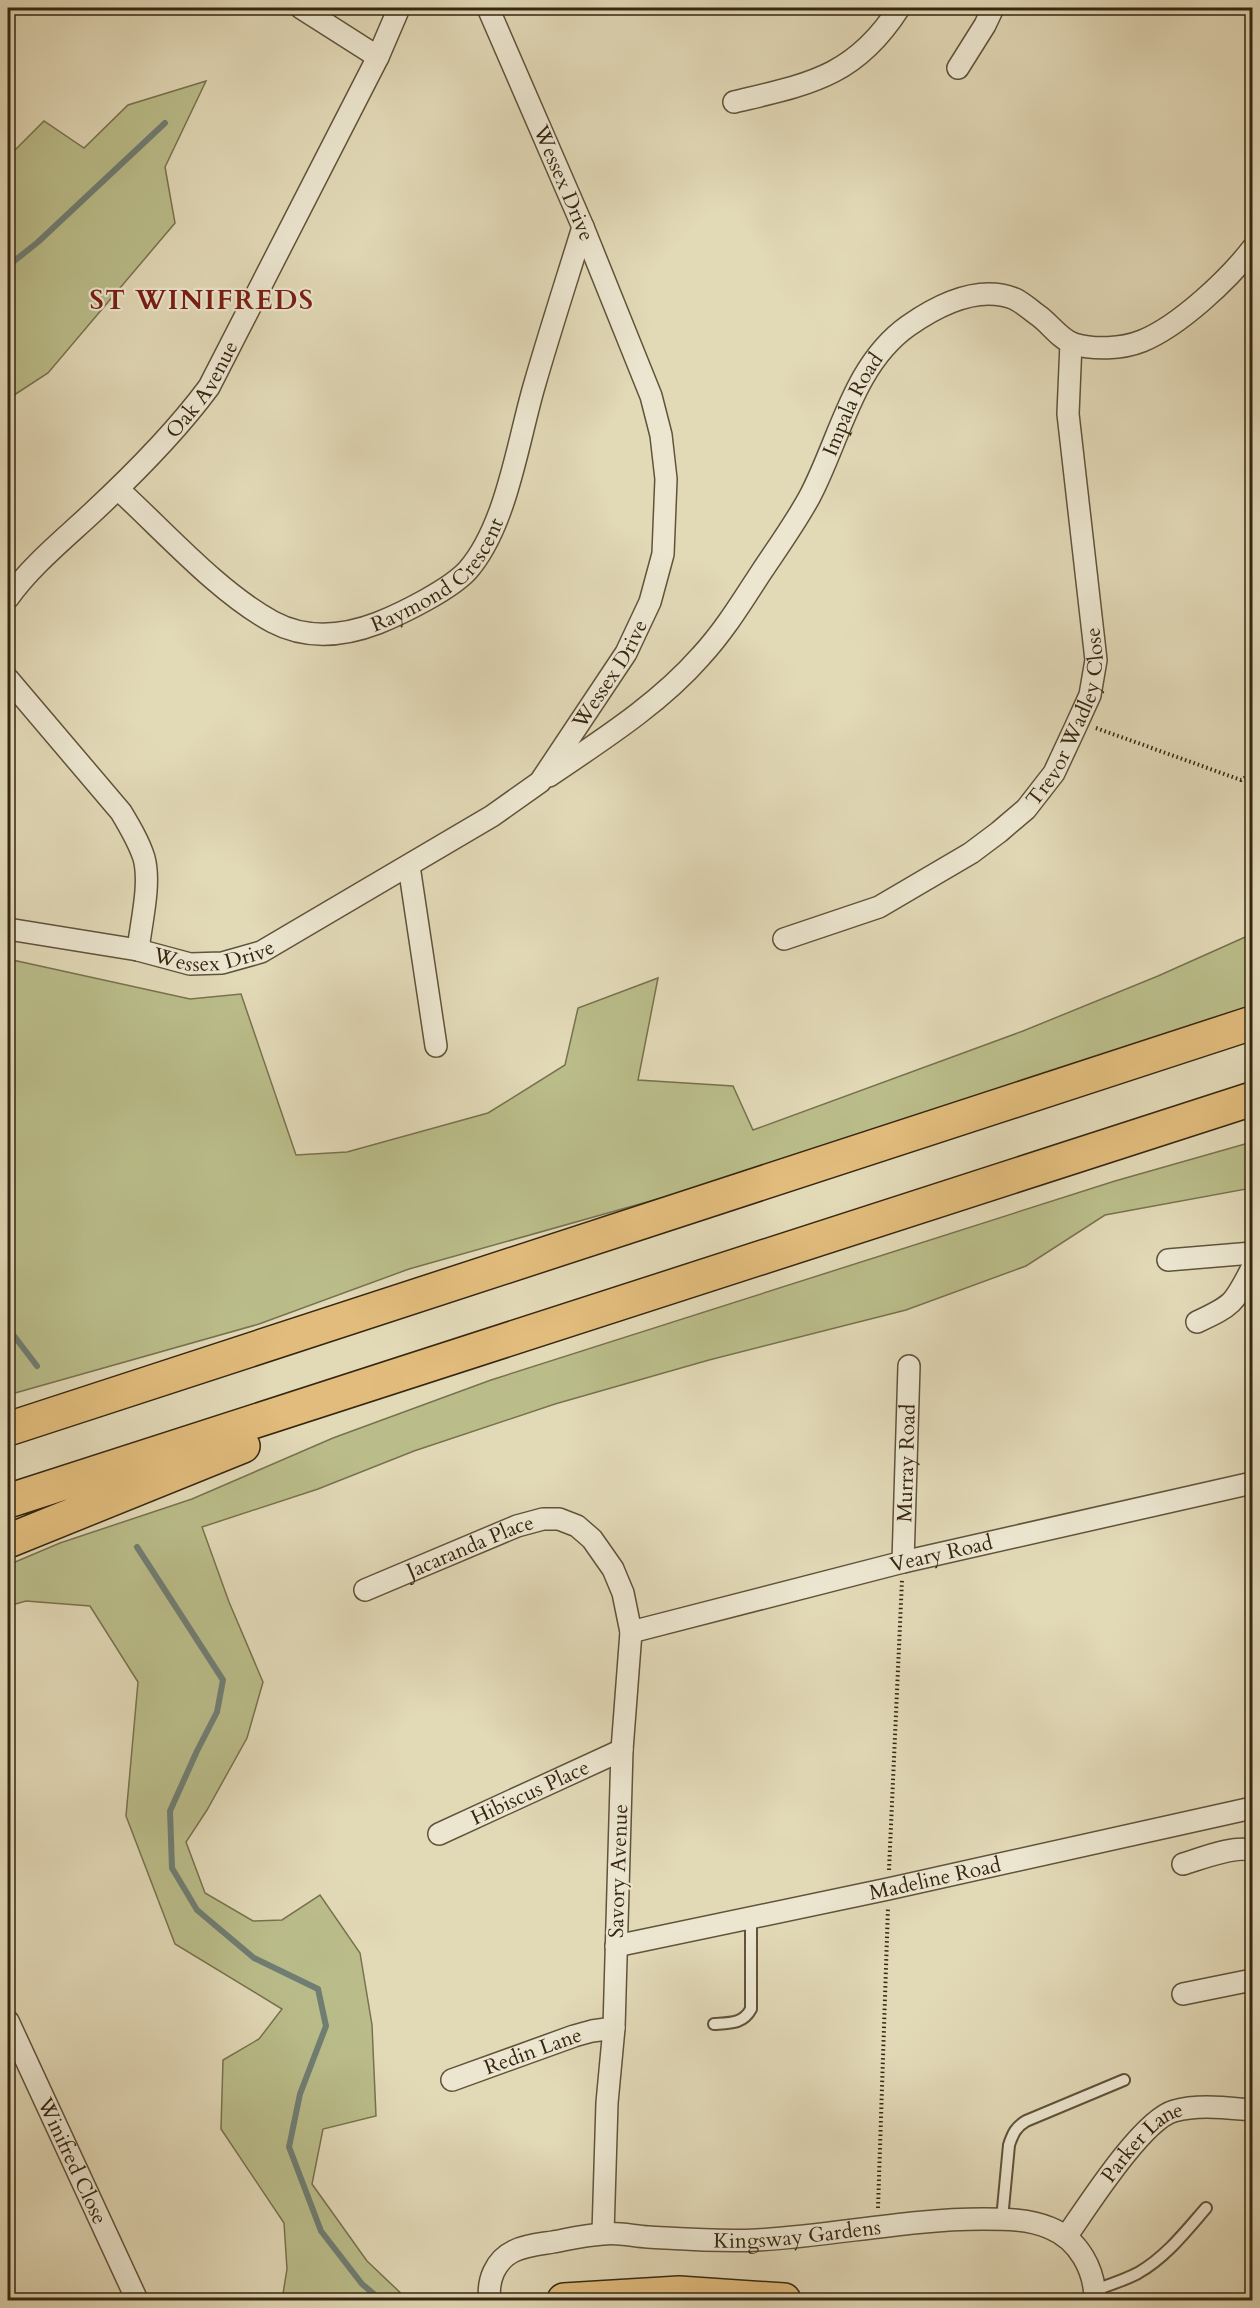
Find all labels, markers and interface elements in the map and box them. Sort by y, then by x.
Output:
street label: Wessex Drive [526,120,601,246]
district label: ST WINIFREDS [89,282,315,319]
street label: Oak Avenue [159,336,245,445]
street label: Impala Road [816,347,890,460]
street label: Raymond Crescent [367,513,511,639]
street label: Wessex Drive [565,615,655,735]
street label: Trevor Wadley Close [1020,626,1111,812]
street label: Wessex Drive [149,933,280,979]
street label: Murray Road [890,1403,923,1523]
street label: Jacaranda Place [399,1508,537,1587]
street label: Veary Road [887,1528,996,1580]
street label: Hibiscus Place [466,1753,594,1832]
street label: Savory Avenue [602,1804,635,1939]
street label: Madeline Road [867,1850,1004,1908]
street label: Redin Lane [480,2021,585,2082]
street label: Winifred Close [30,2092,114,2229]
street label: Parker Lane [1094,2095,1186,2189]
street label: Kingsway Gardens [713,2213,883,2256]

